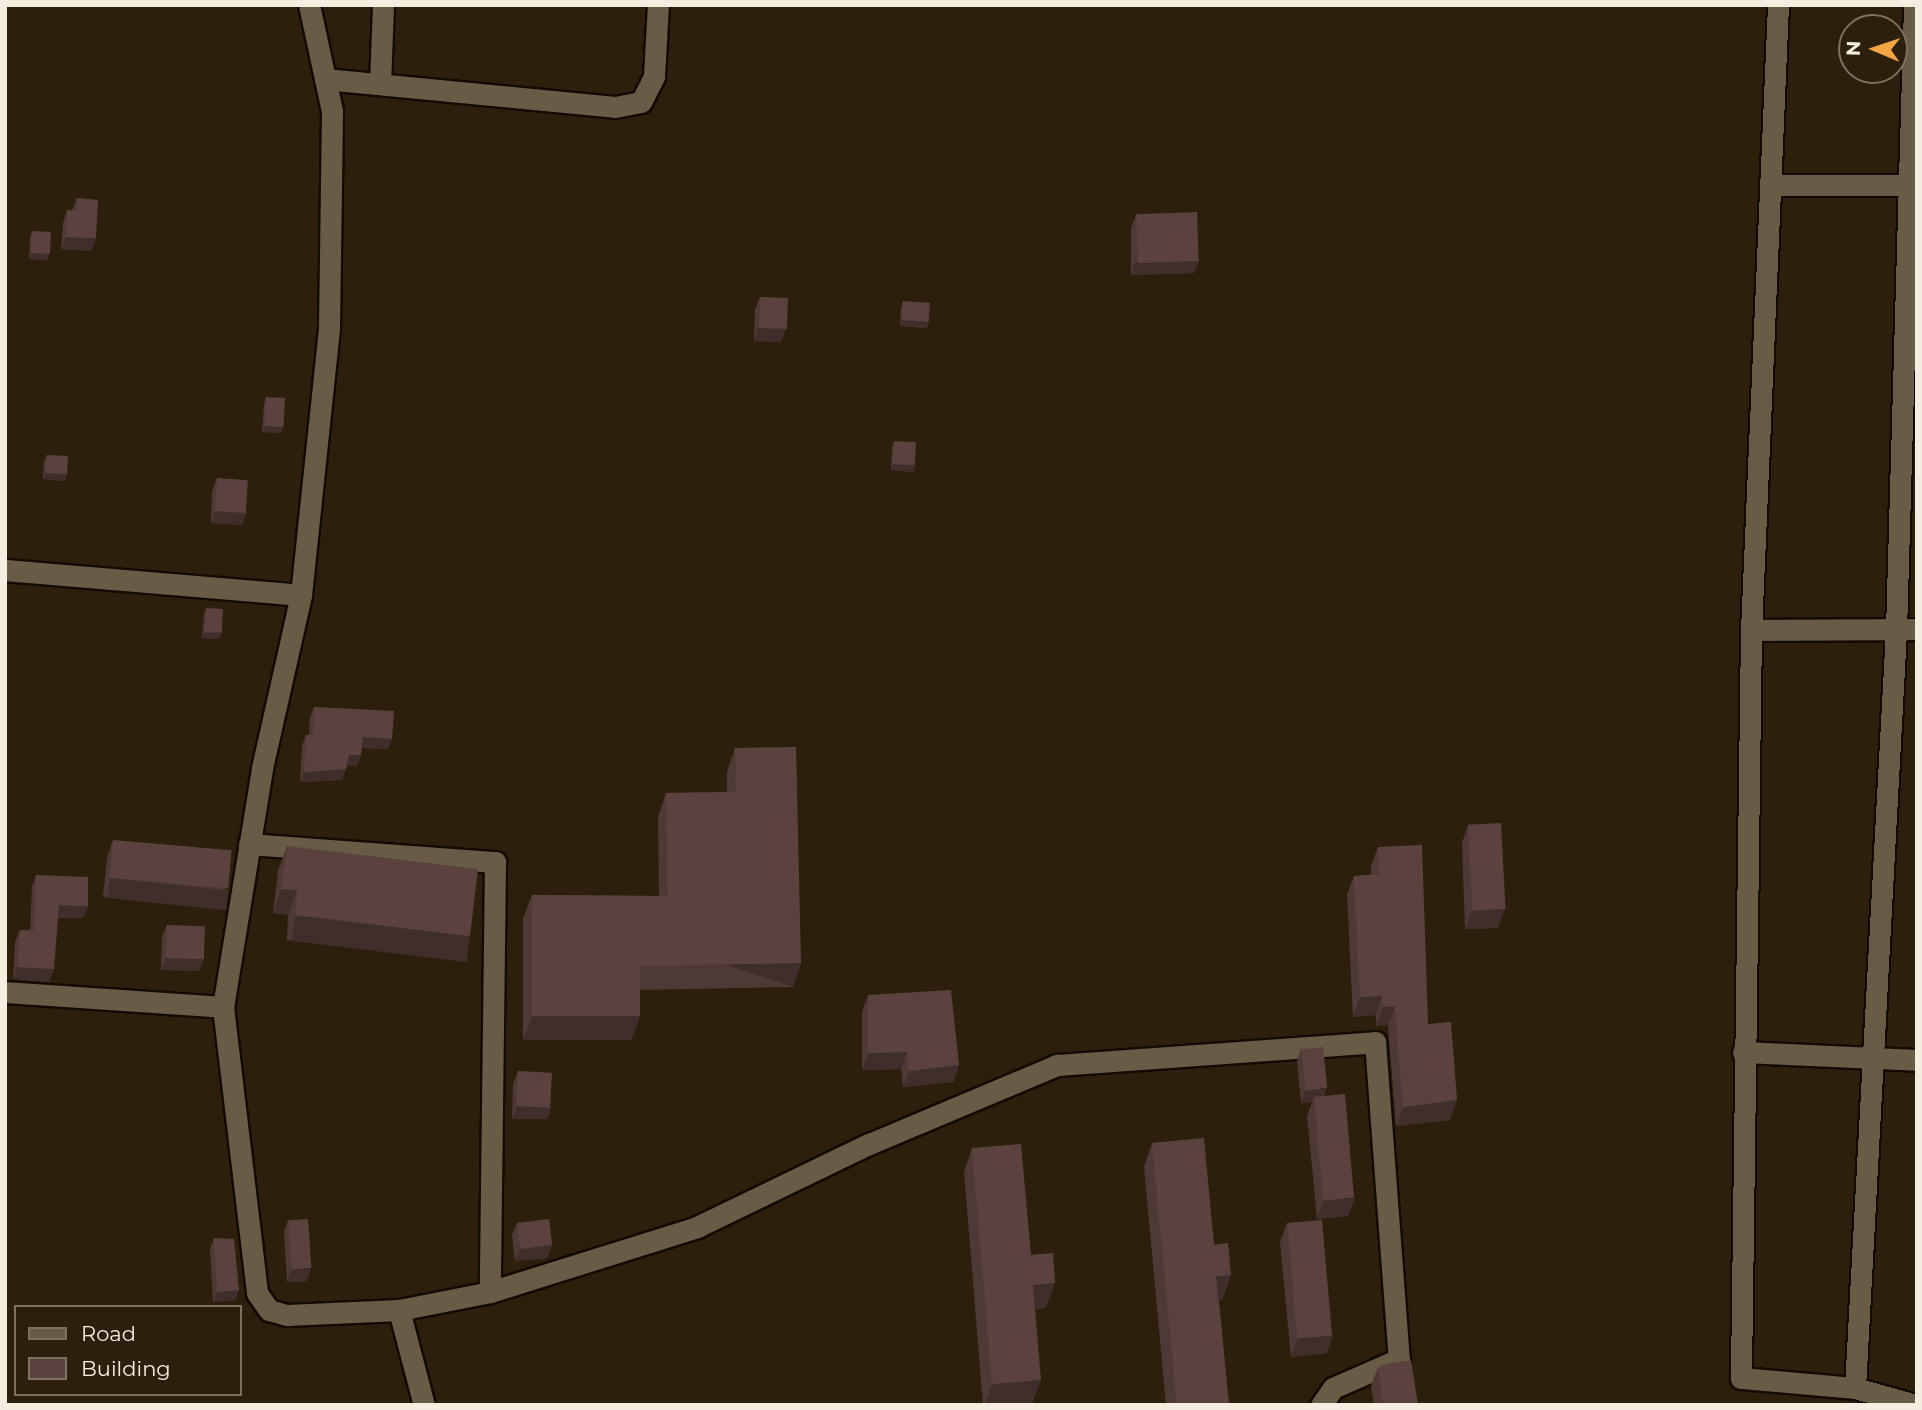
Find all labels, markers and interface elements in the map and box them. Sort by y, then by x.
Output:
north arrow [1838,14,1908,84]
text: N [1842,40,1865,56]
legend [14,1305,242,1396]
text: Road [81,1321,136,1346]
text: Building [81,1356,171,1381]

